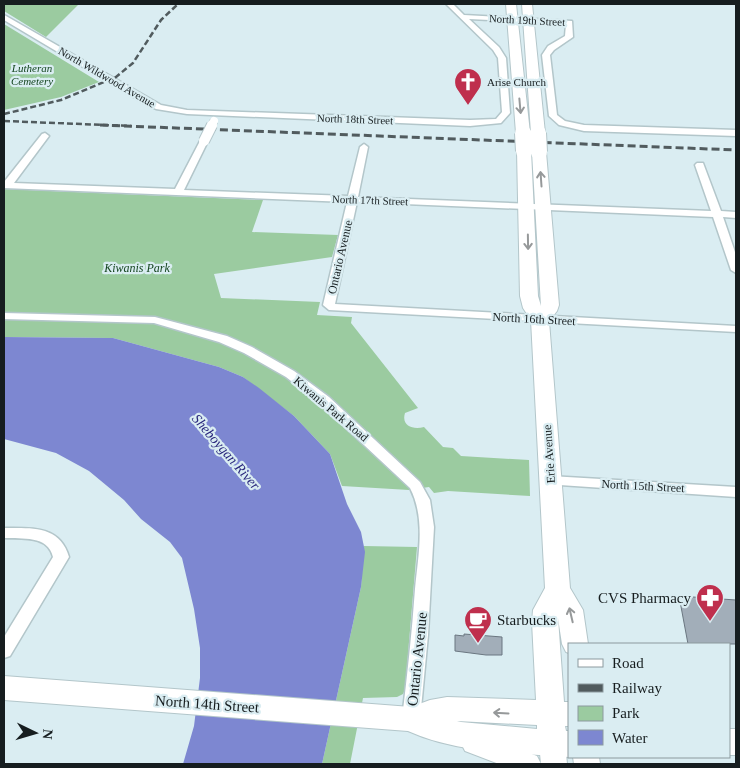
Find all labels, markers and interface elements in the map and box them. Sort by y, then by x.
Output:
street label: North 19th Street [489,12,565,28]
street label: North Wildwood Avenue [56,44,158,110]
park label: Lutheran Cemetery [11,62,53,87]
church icon: Arise Church [453,67,483,106]
place label: Arise Church [487,76,546,88]
one-way arrow [515,97,525,113]
street label: North 18th Street [317,112,393,126]
one-way arrow [537,172,546,188]
street label: North 17th Street [332,193,408,207]
street label: Ontario Avenue [325,219,355,295]
one-way arrow [523,234,533,250]
park label: Kiwanis Park [103,261,171,275]
street label: North 16th Street [492,310,577,328]
street label: Kiwanis Park Road [291,374,371,444]
water label: Sheboygan River [189,411,263,493]
street label: Erie Avenue [540,424,558,484]
street label: North 15th Street [601,477,686,495]
pharmacy icon: CVS Pharmacy [695,583,725,622]
place label: CVS Pharmacy [598,590,691,606]
cafe icon: Starbucks [463,605,493,644]
one-way arrow [566,607,575,623]
street label: Ontario Avenue [404,611,430,707]
place label: Starbucks [497,612,556,628]
legend [568,643,730,758]
text: Road [612,655,644,671]
text: Railway [612,680,662,696]
street label: North 14th Street [154,692,260,716]
text: Park [612,705,640,721]
north arrow [10,708,60,758]
one-way arrow [494,708,510,717]
text: N [40,728,55,740]
text: Water [612,730,647,746]

